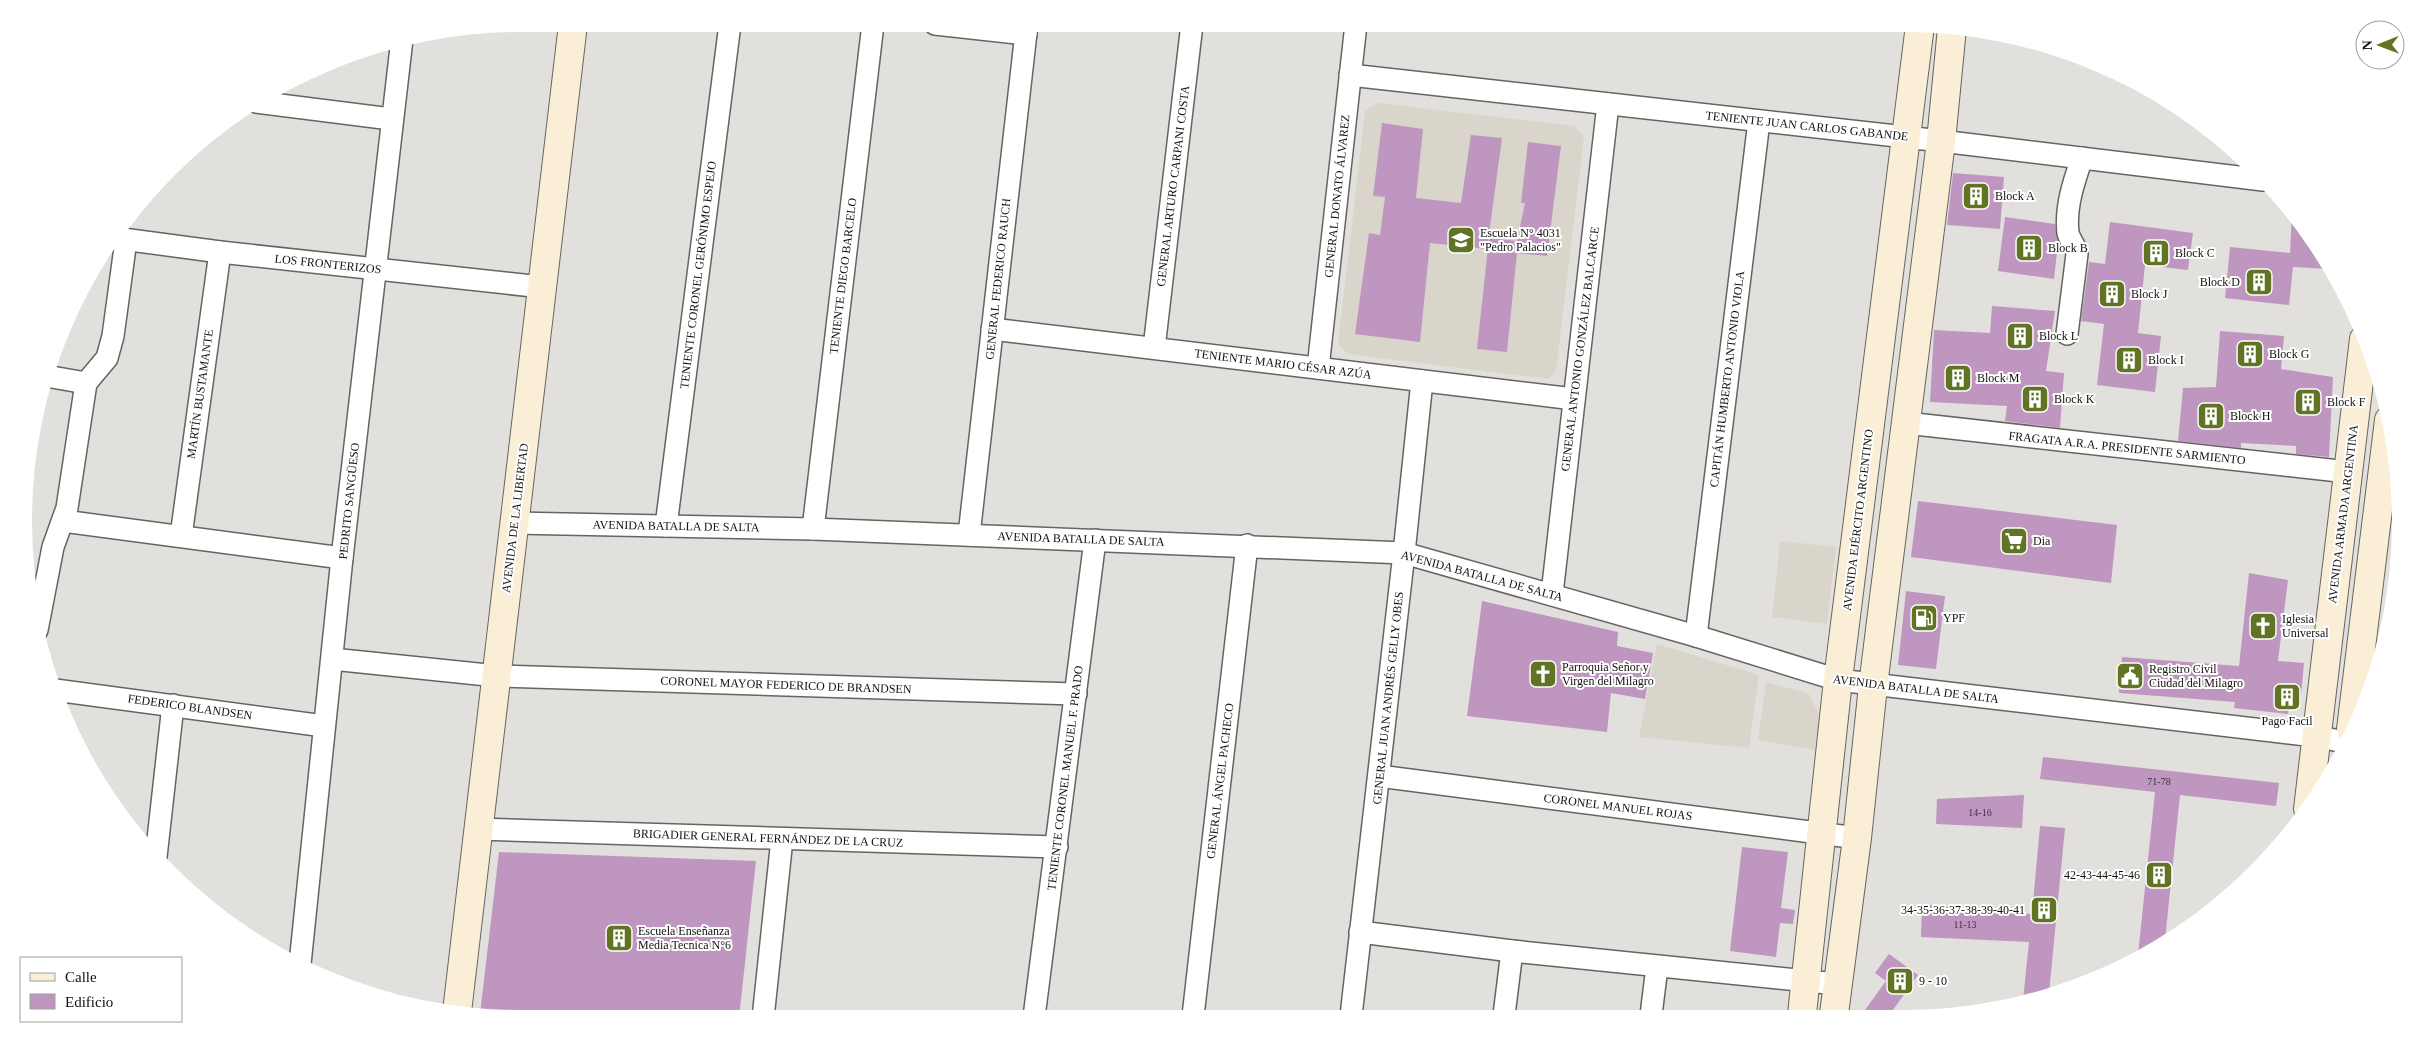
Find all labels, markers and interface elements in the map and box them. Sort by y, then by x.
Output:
north arrow [2355,20,2405,70]
text: N [2360,40,2375,50]
street label: GENERAL ARTURO CARPANI COSTA [1154,84,1192,287]
street label: TENIENTE JUAN CARLOS GABANDE [1705,108,1909,144]
street label: GENERAL DONATO ÁLVAREZ [1321,114,1353,278]
street label: TENIENTE CORONEL GERÓNIMO ESPEJO [677,160,719,390]
building icon: Block A [1961,181,1991,211]
place label: Block A [1995,189,2035,203]
street label: TENIENTE DIEGO BARCELO [826,197,860,355]
street label: GENERAL FEDERICO RAUCH [983,197,1013,360]
school or university icon: Escuela N° 4031 "Pedro Palacios" [1446,225,1476,255]
place label: Escuela N° 4031 "Pedro Palacios" [1480,226,1561,254]
street label: GENERAL ANTONIO GONZÁLEZ BALCARCE [1558,226,1602,472]
building icon: Block B [2014,233,2044,263]
building icon: Block C [2141,238,2171,268]
place label: Block B [2048,241,2088,255]
place label: Block C [2175,246,2215,260]
street label: LOS FRONTERIZOS [274,251,382,277]
building icon: Block D [2244,267,2274,297]
street label: CAPITÁN HUMBERTO ANTONIO VIOLA [1707,269,1747,488]
place label: Block D [2200,275,2240,289]
building icon: Block J [2097,279,2127,309]
place label: Block J [2131,287,2168,301]
building icon: Block L [2005,321,2035,351]
street label: MARTÍN BUSTAMANTE [184,328,216,460]
place label: Block L [2039,329,2078,343]
building icon: Block G [2235,339,2265,369]
building icon: Block I [2114,345,2144,375]
street label: TENIENTE MARIO CÉSAR AZÚA [1194,346,1373,382]
place label: Block G [2269,347,2310,361]
place label: Block I [2148,353,2184,367]
building icon: Block M [1943,363,1973,393]
place label: Block M [1977,371,2020,385]
building icon: Block K [2020,384,2050,414]
building icon: Block F [2293,387,2323,417]
place label: Block K [2054,392,2095,406]
place label: Block F [2327,395,2366,409]
building icon: Block H [2196,401,2226,431]
place label: Block H [2230,409,2271,423]
street label: AVENIDA ARMADA ARGENTINA [2325,424,2361,604]
street label: AVENIDA EJÉRCITO ARGENTINO [1840,428,1876,612]
street label: FRAGATA A.R.A. PRESIDENTE SARMIENTO [2008,429,2246,467]
street label: PEDRITO SANGÜESO [336,442,362,560]
street label: AVENIDA DE LA LIBERTAD [499,442,531,594]
street label: AVENIDA BATALLA DE SALTA [592,518,760,534]
supermarket icon: Dia [1999,526,2029,556]
street label: AVENIDA BATALLA DE SALTA [997,529,1165,549]
place label: Dia [2033,534,2051,548]
street label: AVENIDA BATALLA DE SALTA [1399,548,1565,604]
street label: GENERAL JUAN ANDRÉS GELLY OBES [1370,591,1406,805]
fuel station icon: YPF [1909,603,1939,633]
place label: YPF [1943,611,1965,625]
church icon: Iglesia Universal [2248,611,2278,641]
place label: Iglesia Universal [2282,612,2329,640]
church icon: Parroquia Señor y Virgen del Milagro [1528,659,1558,689]
place label: Parroquia Señor y Virgen del Milagro [1562,660,1654,688]
public building icon: Registro Civil Ciudad del Milagro [2115,661,2145,691]
place label: Registro Civil Ciudad del Milagro [2149,662,2243,690]
street label: TENIENTE CORONEL MANUEL F. PRADO [1044,664,1086,891]
street label: AVENIDA BATALLA DE SALTA [1832,672,2000,706]
street label: CORONEL MAYOR FEDERICO DE BRANDSEN [660,674,912,696]
building icon: Pago Facil [2272,682,2302,712]
street label: FEDERICO BLANDSEN [127,691,254,723]
street label: GENERAL ÁNGEL PACHECO [1204,702,1237,860]
place label: Pago Facil [2262,714,2313,728]
house number: 71-78 [2147,776,2171,787]
street label: CORONEL MANUEL ROJAS [1543,791,1693,823]
house number: 14-16 [1968,807,1992,818]
street label: BRIGADIER GENERAL FERNÁNDEZ DE LA CRUZ [633,826,903,850]
building icon: 42-43-44-45-46 [2144,860,2174,890]
place label: 42-43-44-45-46 [2064,868,2140,882]
building icon: 34-35-36-37-38-39-40-41 [2029,895,2059,925]
place label: 34-35-36-37-38-39-40-41 [1901,903,2025,917]
house number: 11-13 [1954,919,1976,930]
building icon: Escuela Enseñanza Media Tecnica N°6 [604,923,634,953]
place label: Escuela Enseñanza Media Tecnica N°6 [638,924,731,952]
legend [20,957,182,1022]
building icon: 9 - 10 [1885,966,1915,996]
text: Calle [65,969,97,985]
place label: 9 - 10 [1919,974,1947,988]
text: Edificio [65,994,113,1010]

